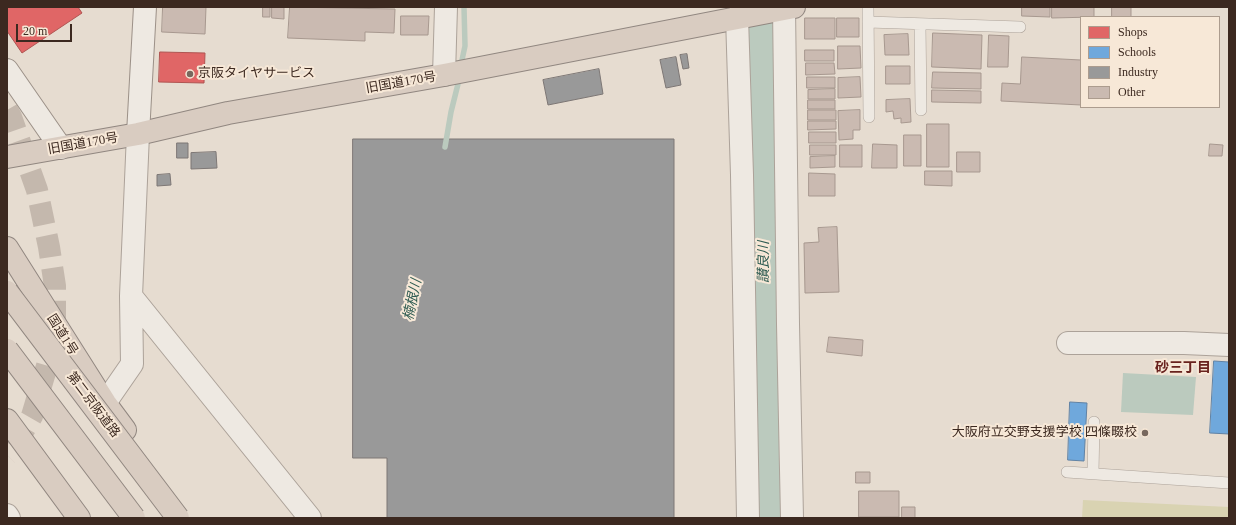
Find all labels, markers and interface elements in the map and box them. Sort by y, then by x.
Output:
scale bar [18,16,74,42]
legend [1080,16,1220,108]
text: 20 m [23,24,47,38]
text: Shops [1118,25,1147,39]
text: Schools [1118,45,1156,59]
text: Industry [1118,65,1158,79]
place label: 京阪タイヤサービス [198,66,315,82]
marker: 京阪タイヤサービス [185,69,195,79]
street label: 旧国道170号 [364,69,438,97]
text: Other [1118,85,1145,99]
street label: 旧国道170号 [46,130,120,158]
water label: 讃良川 [756,241,772,283]
water label: 楠根川 [400,278,426,322]
street label: 国道1号 [43,312,81,358]
district label: 砂三丁目 [1155,360,1211,376]
street label: 第二京阪道路 [63,369,123,441]
place label: 大阪府立交野支援学校 四條畷校 [952,425,1137,441]
marker: 大阪府立交野支援学校 四條畷校 [1140,428,1150,438]

